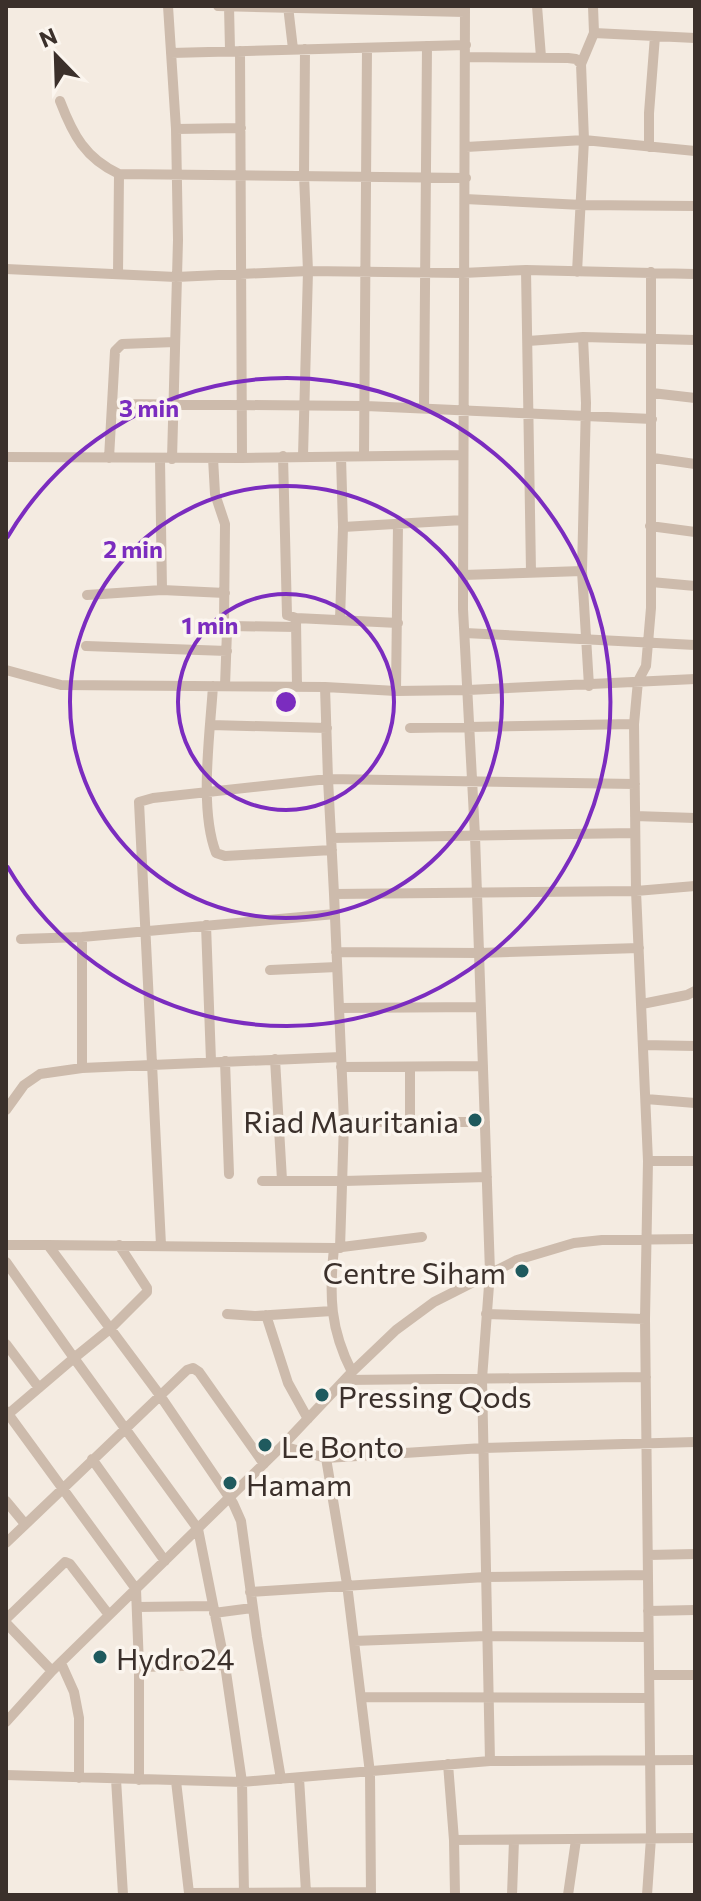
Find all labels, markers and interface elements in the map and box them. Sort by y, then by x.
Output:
north arrow [16,16,96,96]
text: N [35,21,61,53]
text: 3 min [119,393,179,422]
text: 2 min [103,534,163,563]
text: 1 min [182,610,238,639]
centre of rings [272,688,300,716]
place label: Riad Mauritania [243,1102,459,1139]
marker: Riad Mauritania [466,1111,484,1129]
place label: Centre Siham [323,1253,506,1290]
marker: Centre Siham [513,1262,531,1280]
place label: Pressing Qods [338,1377,532,1414]
marker: Pressing Qods [313,1386,331,1404]
place label: Le Bonto [281,1427,404,1464]
marker: Le Bonto [256,1436,274,1454]
place label: Hamam [246,1465,352,1502]
marker: Hamam [221,1474,239,1492]
place label: Hydro24 [116,1639,234,1676]
marker: Hydro24 [91,1648,109,1666]

